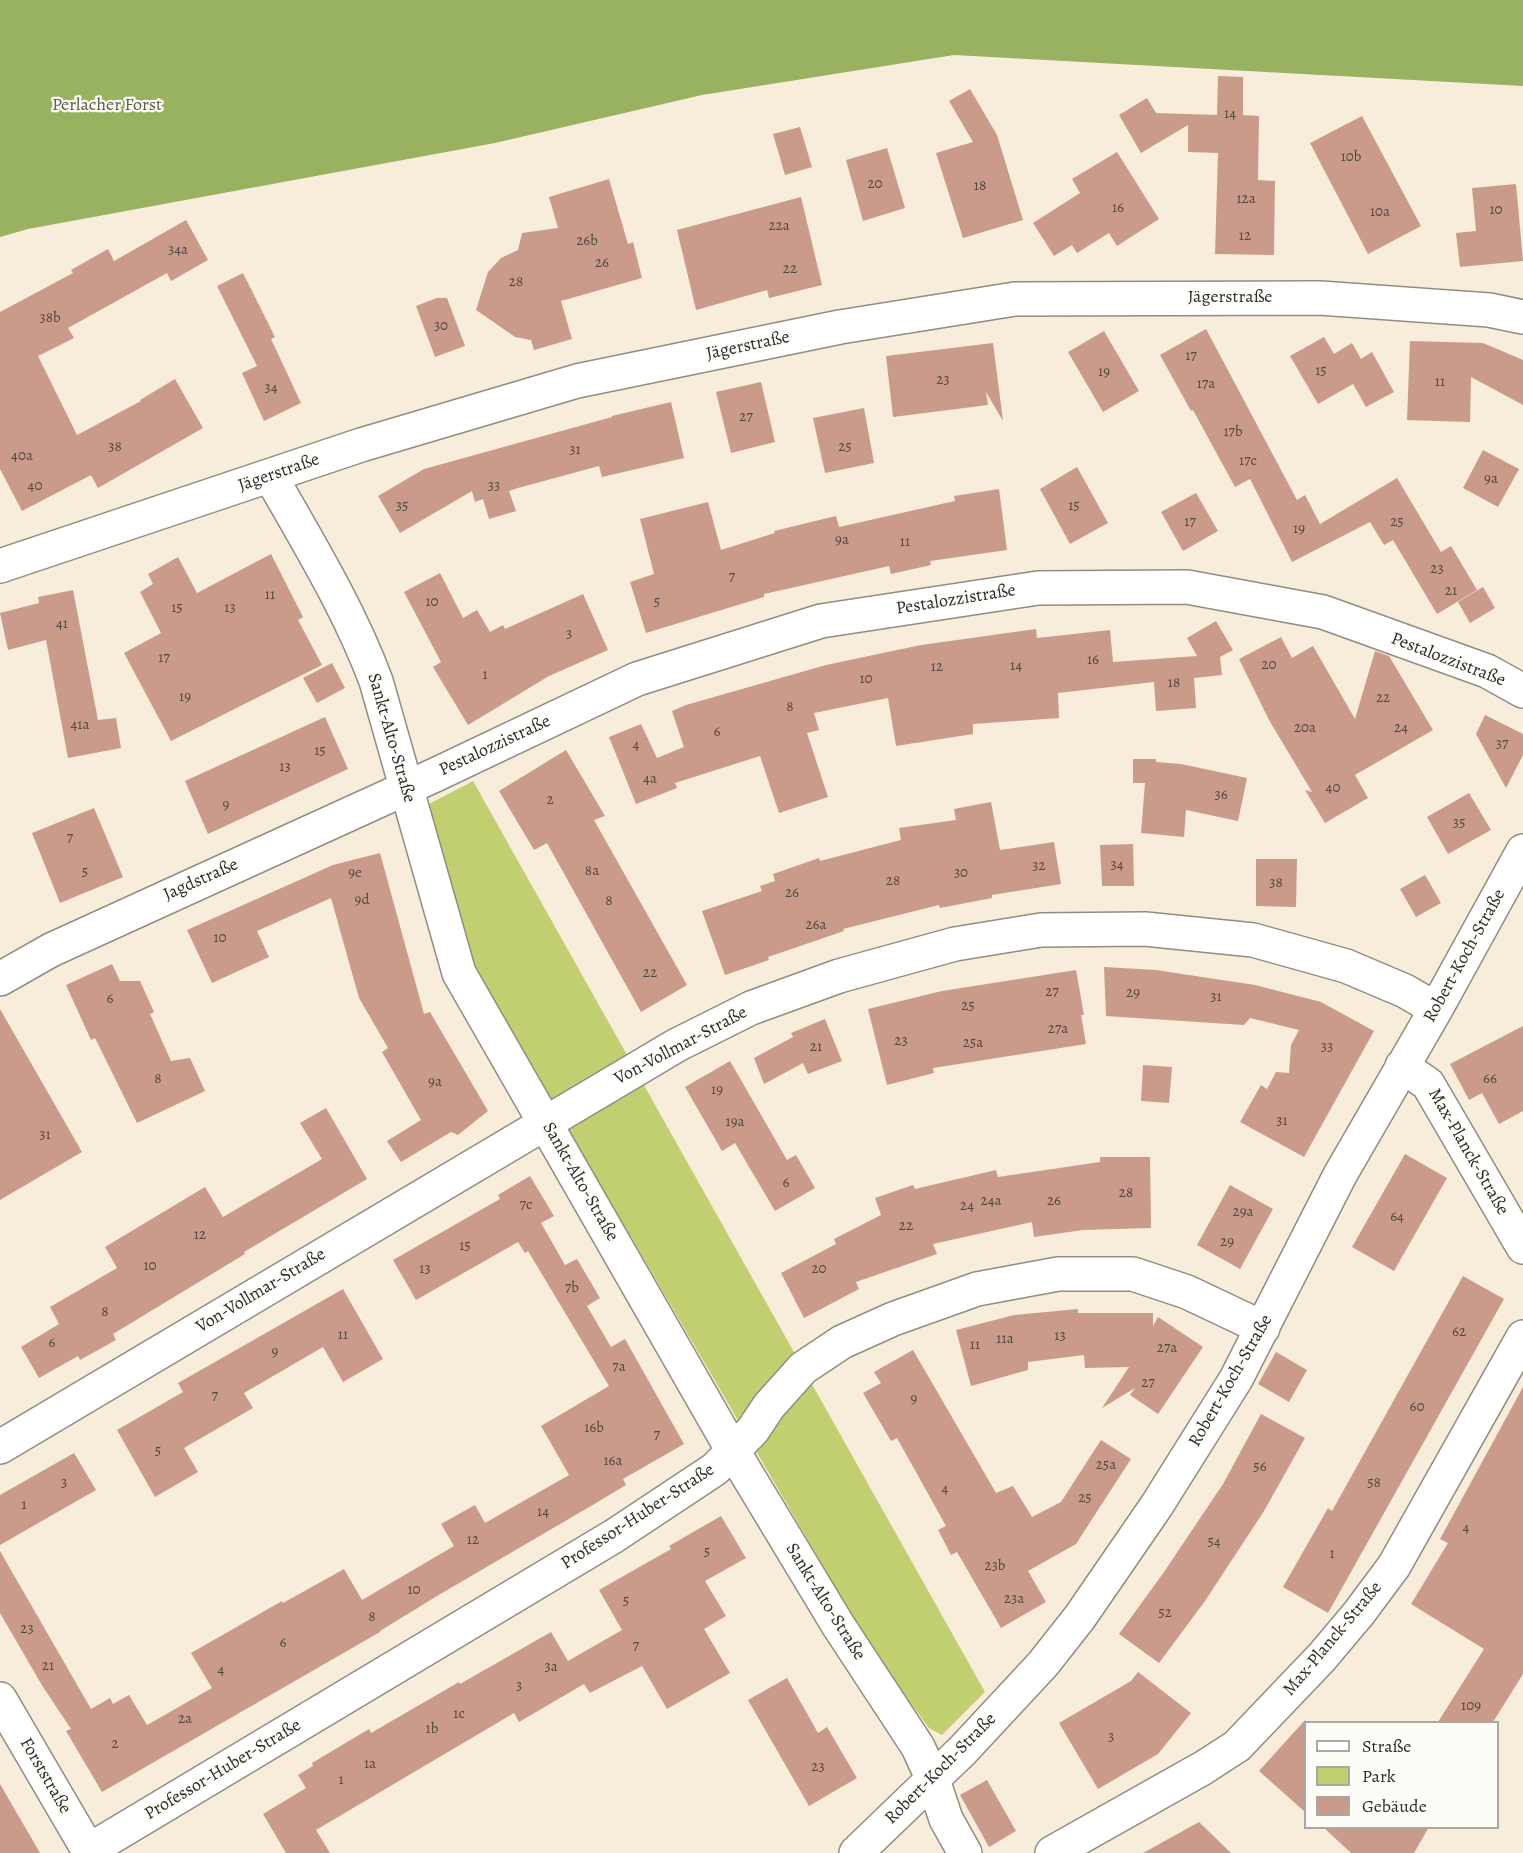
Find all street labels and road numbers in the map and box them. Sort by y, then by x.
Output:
street label: Jägerstraße [1188,287,1272,309]
street label: Jägerstraße [704,327,792,365]
street label: Jägerstraße [235,449,323,497]
street label: Pestalozzistraße [895,580,1017,620]
street label: Pestalozzistraße [1388,628,1508,692]
street label: Sankt-Alto-Straße [362,671,420,805]
street label: Pestalozzistraße [436,711,554,781]
street label: Jagdstraße [160,854,242,906]
street label: Robert-Koch-Straße [1419,886,1511,1026]
street label: Von-Vollmar-Straße [611,1002,751,1090]
street label: Max-Planck-Straße [1423,1085,1513,1219]
street label: Sankt-Alto-Straße [537,1119,623,1245]
street label: Von-Vollmar-Straße [192,1244,330,1338]
street label: Robert-Koch-Straße [1184,1311,1278,1451]
street label: Professor-Huber-Straße [557,1459,719,1575]
street label: Sankt-Alto-Straße [780,1540,870,1664]
street label: Max-Planck-Straße [1279,1577,1387,1701]
street label: Robert-Koch-Straße [881,1709,1001,1829]
street label: Professor-Huber-Straße [141,1715,305,1825]
street label: Forststraße [15,1734,75,1818]

